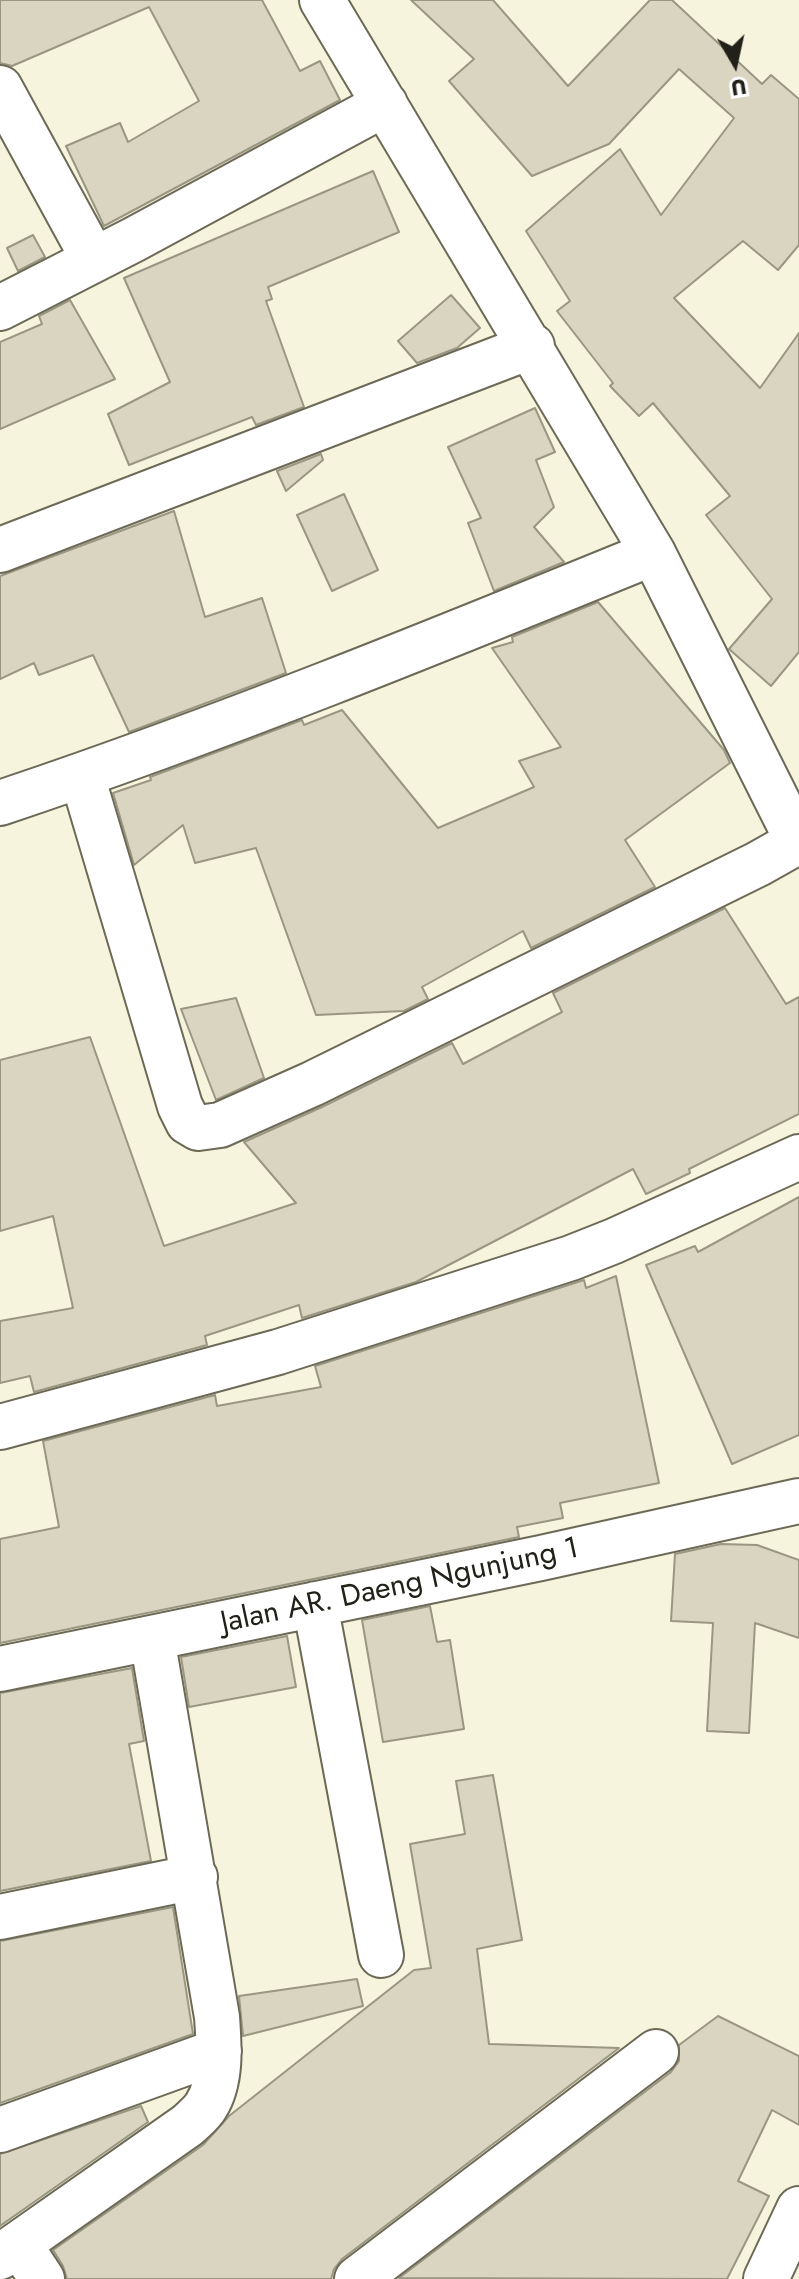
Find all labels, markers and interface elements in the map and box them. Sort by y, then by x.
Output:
north arrow [695,24,775,104]
text: U [729,71,749,105]
street label: Jalan AR. Daeng Ngunjung 1 [218,1531,582,1643]

